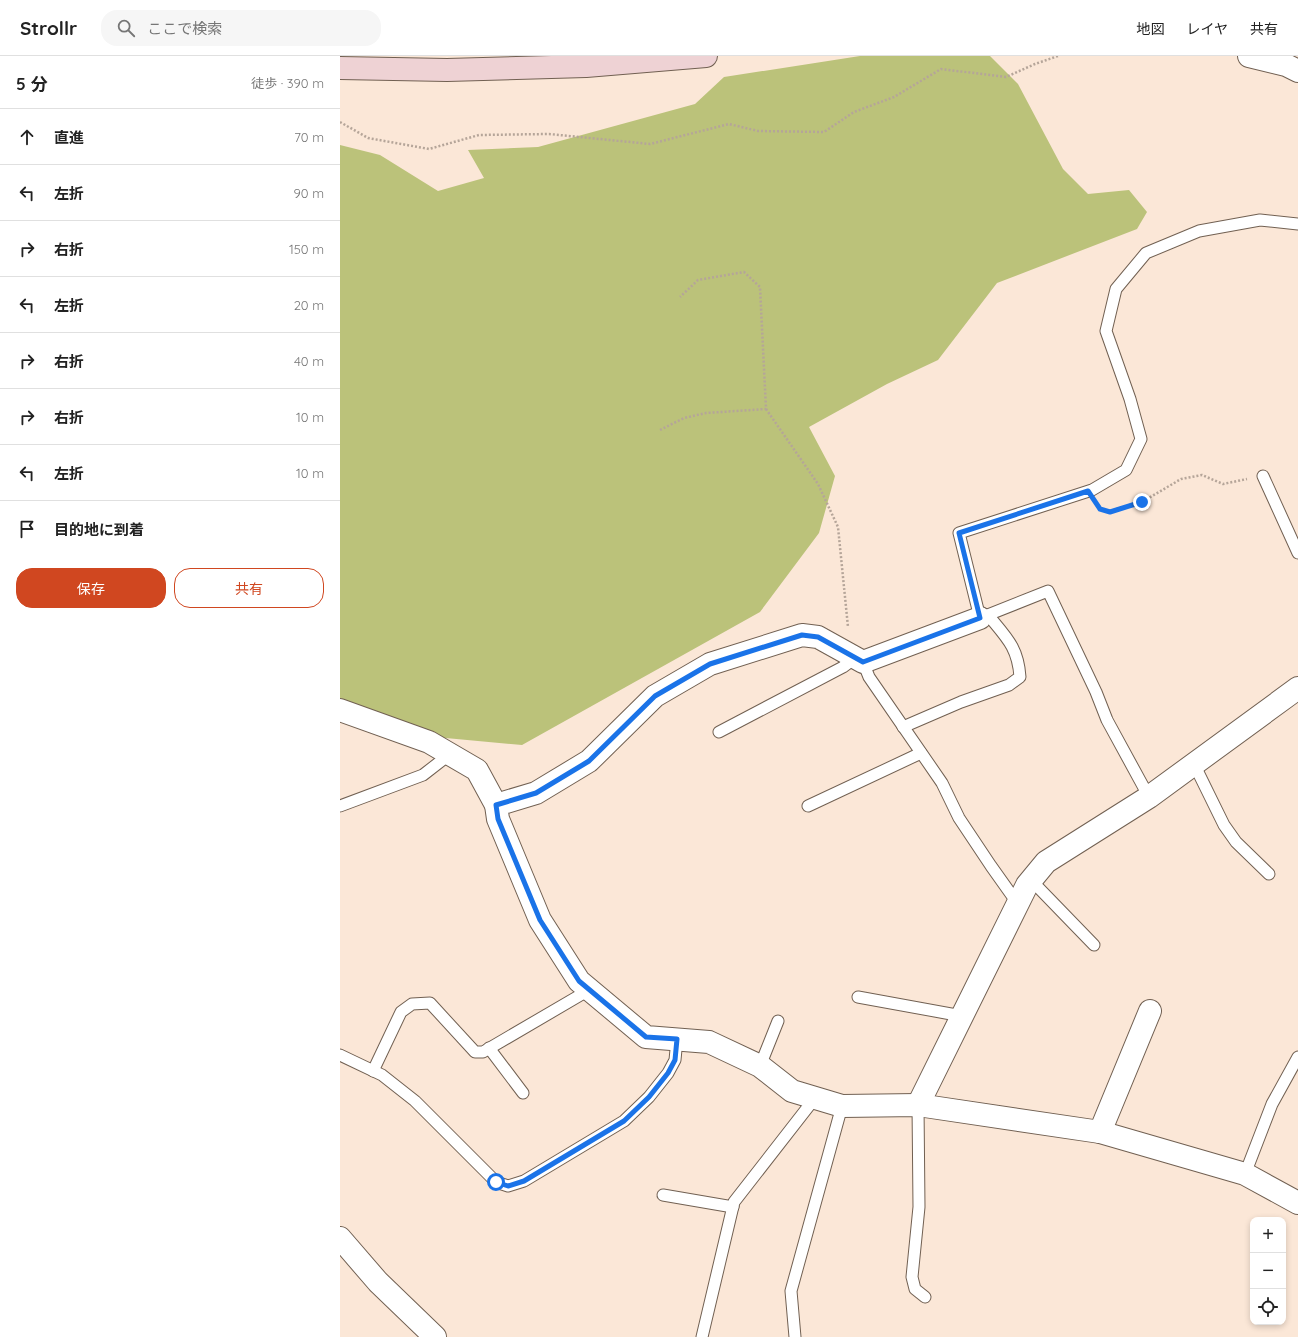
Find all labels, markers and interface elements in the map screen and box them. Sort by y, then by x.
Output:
search box [101,10,381,46]
text: Strollr [20,16,77,40]
icon: search [115,17,137,39]
text: ここで検索 [147,19,222,38]
text: 地図 [1136,20,1164,38]
text: レイヤ [1186,20,1228,38]
text: 共有 [1250,20,1278,38]
text: 5 分 [16,73,48,94]
text: 徒歩 · 390 m [251,75,324,91]
icon: ahead [16,126,38,148]
text: 直進 [54,128,84,147]
text: 70 m [294,129,324,145]
icon: left [16,182,38,204]
text: 左折 [54,184,84,203]
text: 90 m [294,185,324,201]
icon: right [16,238,38,260]
text: 右折 [54,240,84,259]
text: 150 m [289,241,324,257]
icon: left [16,294,38,316]
text: 左折 [54,296,84,315]
text: 20 m [294,297,324,313]
icon: right [16,350,38,372]
text: 右折 [54,352,84,371]
text: 40 m [294,353,324,369]
icon: right [16,406,38,428]
text: 右折 [54,408,84,427]
text: 10 m [296,409,324,425]
icon: left [16,462,38,484]
text: 左折 [54,464,84,483]
text: 10 m [296,465,324,481]
route end [1133,493,1151,511]
icon: arrive [16,518,38,540]
text: 目的地に到着 [54,520,144,539]
button: 保存 [16,568,166,608]
button: 共有 [174,568,324,608]
route start [487,1173,505,1191]
map controls [1250,1217,1286,1325]
button: + [1250,1217,1286,1253]
button: − [1250,1253,1286,1289]
button: locate [1250,1289,1286,1325]

